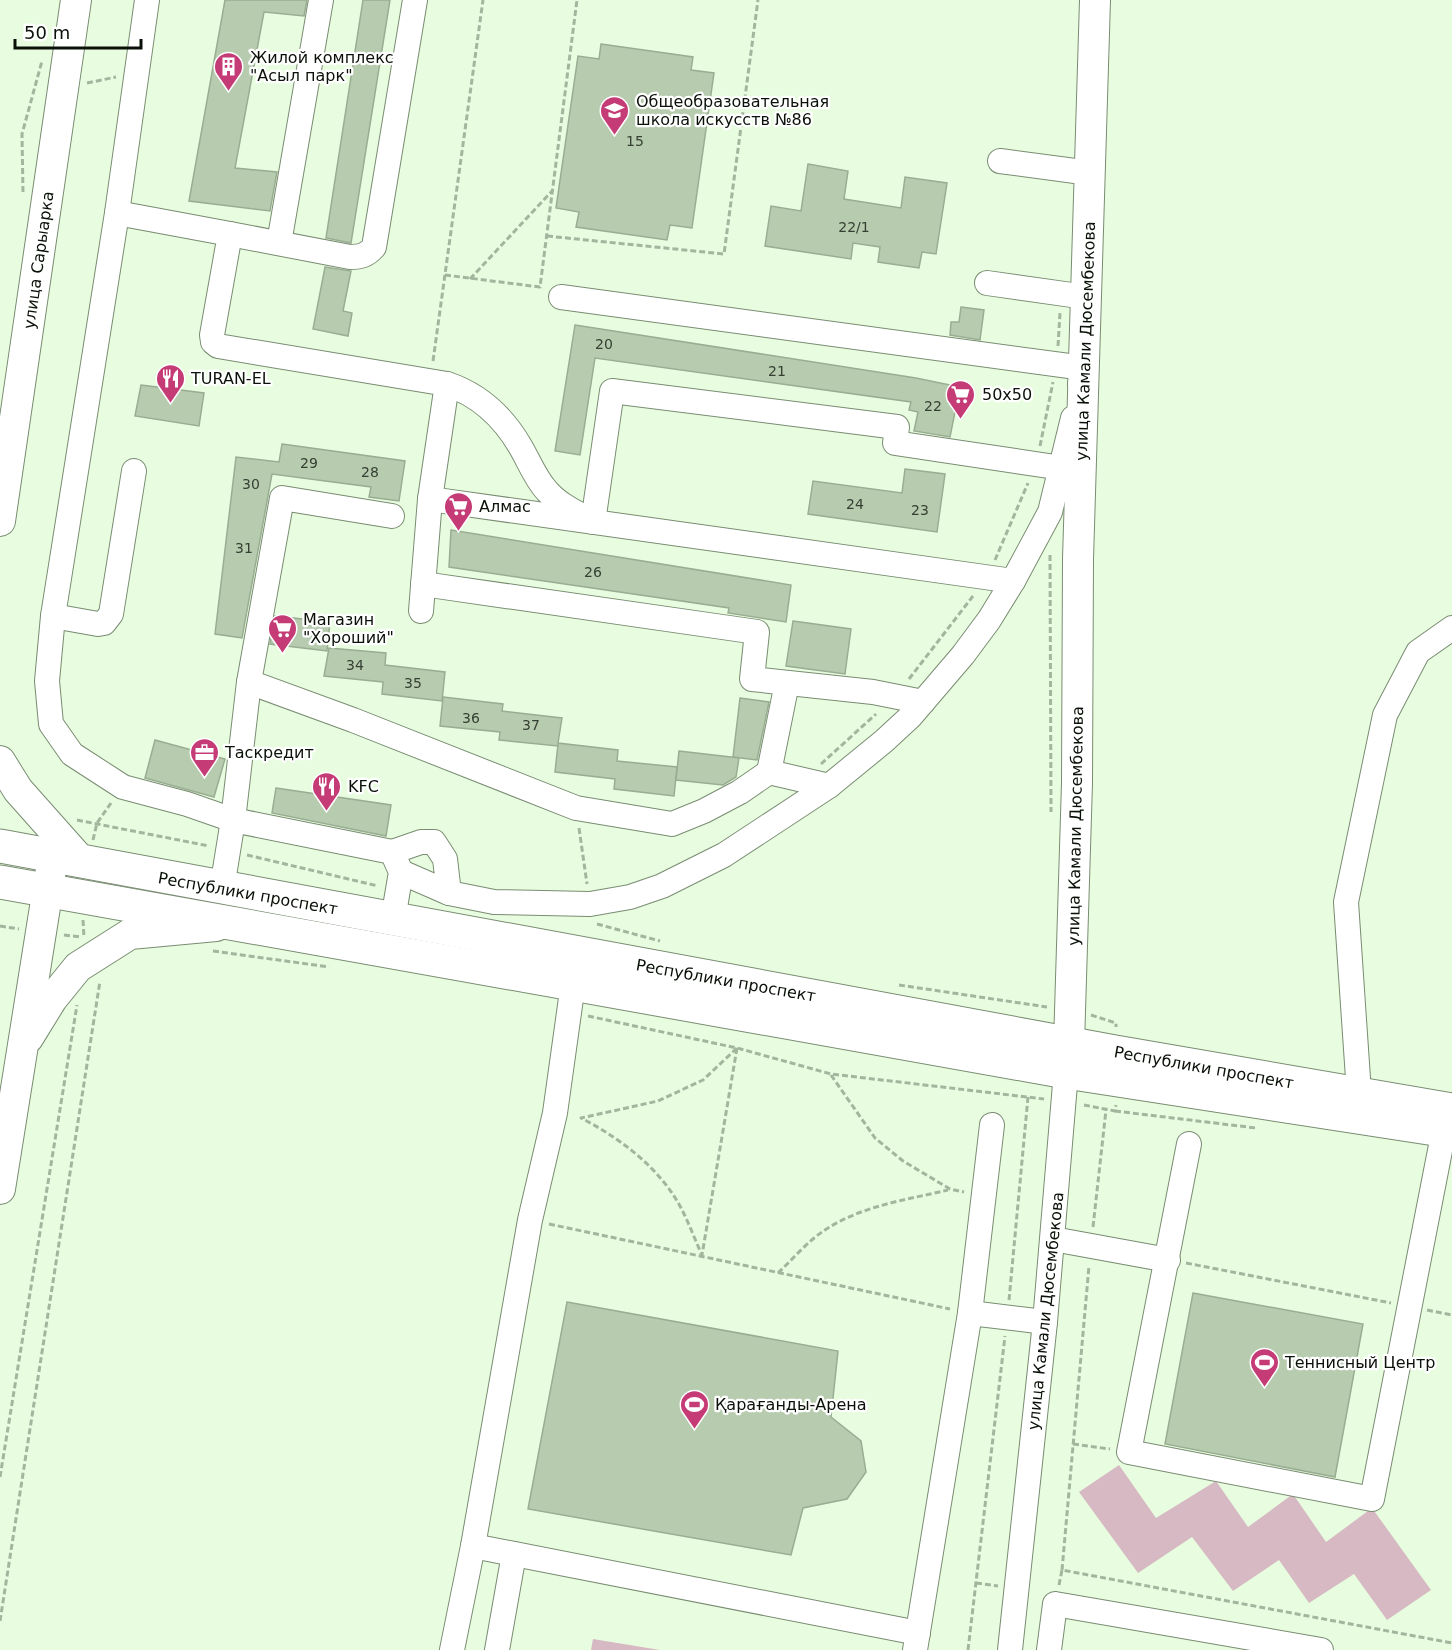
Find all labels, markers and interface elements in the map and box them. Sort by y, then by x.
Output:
scale bar [15,12,141,50]
text: 50 m [24,22,70,43]
place label: Жилой комплекс "Асыл парк" [250,48,394,85]
building icon: Жилой комплекс "Асыл парк" [213,50,245,92]
place label: Общеобразовательная школа искусств №86 [636,92,829,129]
school or university icon: Общеобразовательная школа искусств №86 [599,94,631,136]
house number: 15 [626,133,644,149]
street label: улица Сарыарка [19,190,58,330]
house number: 22/1 [838,219,870,235]
street label: улица Камали Дюсембекова [1072,221,1099,461]
house number: 20 [595,336,613,352]
restaurant icon: TURAN-EL [154,362,186,404]
house number: 21 [768,363,786,379]
place label: TURAN-EL [190,369,271,388]
supermarket icon: 50х50 [945,378,977,420]
place label: 50х50 [982,385,1032,404]
house number: 22 [924,398,942,414]
house number: 29 [300,455,318,471]
house number: 28 [361,464,379,480]
house number: 30 [242,476,260,492]
supermarket icon: Алмас [442,490,474,532]
house number: 24 [846,496,864,512]
place label: Алмас [479,497,531,516]
house number: 23 [911,502,929,518]
house number: 31 [235,540,253,556]
house number: 26 [584,564,602,580]
place label: Магазин "Хороший" [303,610,394,647]
supermarket icon: Магазин "Хороший" [266,612,298,654]
house number: 34 [346,657,364,673]
house number: 35 [404,675,422,691]
street label: улица Камали Дюсембекова [1064,706,1087,946]
house number: 36 [462,710,480,726]
house number: 37 [522,717,540,733]
office icon: Таскредит [188,736,220,778]
place label: Таскредит [224,743,314,762]
restaurant icon: KFC [311,770,343,812]
place label: KFC [348,777,379,796]
street label: Республики проспект [156,868,339,919]
street label: Республики проспект [634,955,817,1006]
street label: Республики проспект [1112,1042,1295,1093]
street label: улица Камали Дюсембекова [1024,1191,1067,1431]
sports icon: Теннисный Центр [1248,1346,1280,1388]
place label: Теннисный Центр [1284,1353,1436,1372]
sports icon: Қарағанды-Арена [678,1388,710,1430]
place label: Қарағанды-Арена [715,1395,867,1414]

